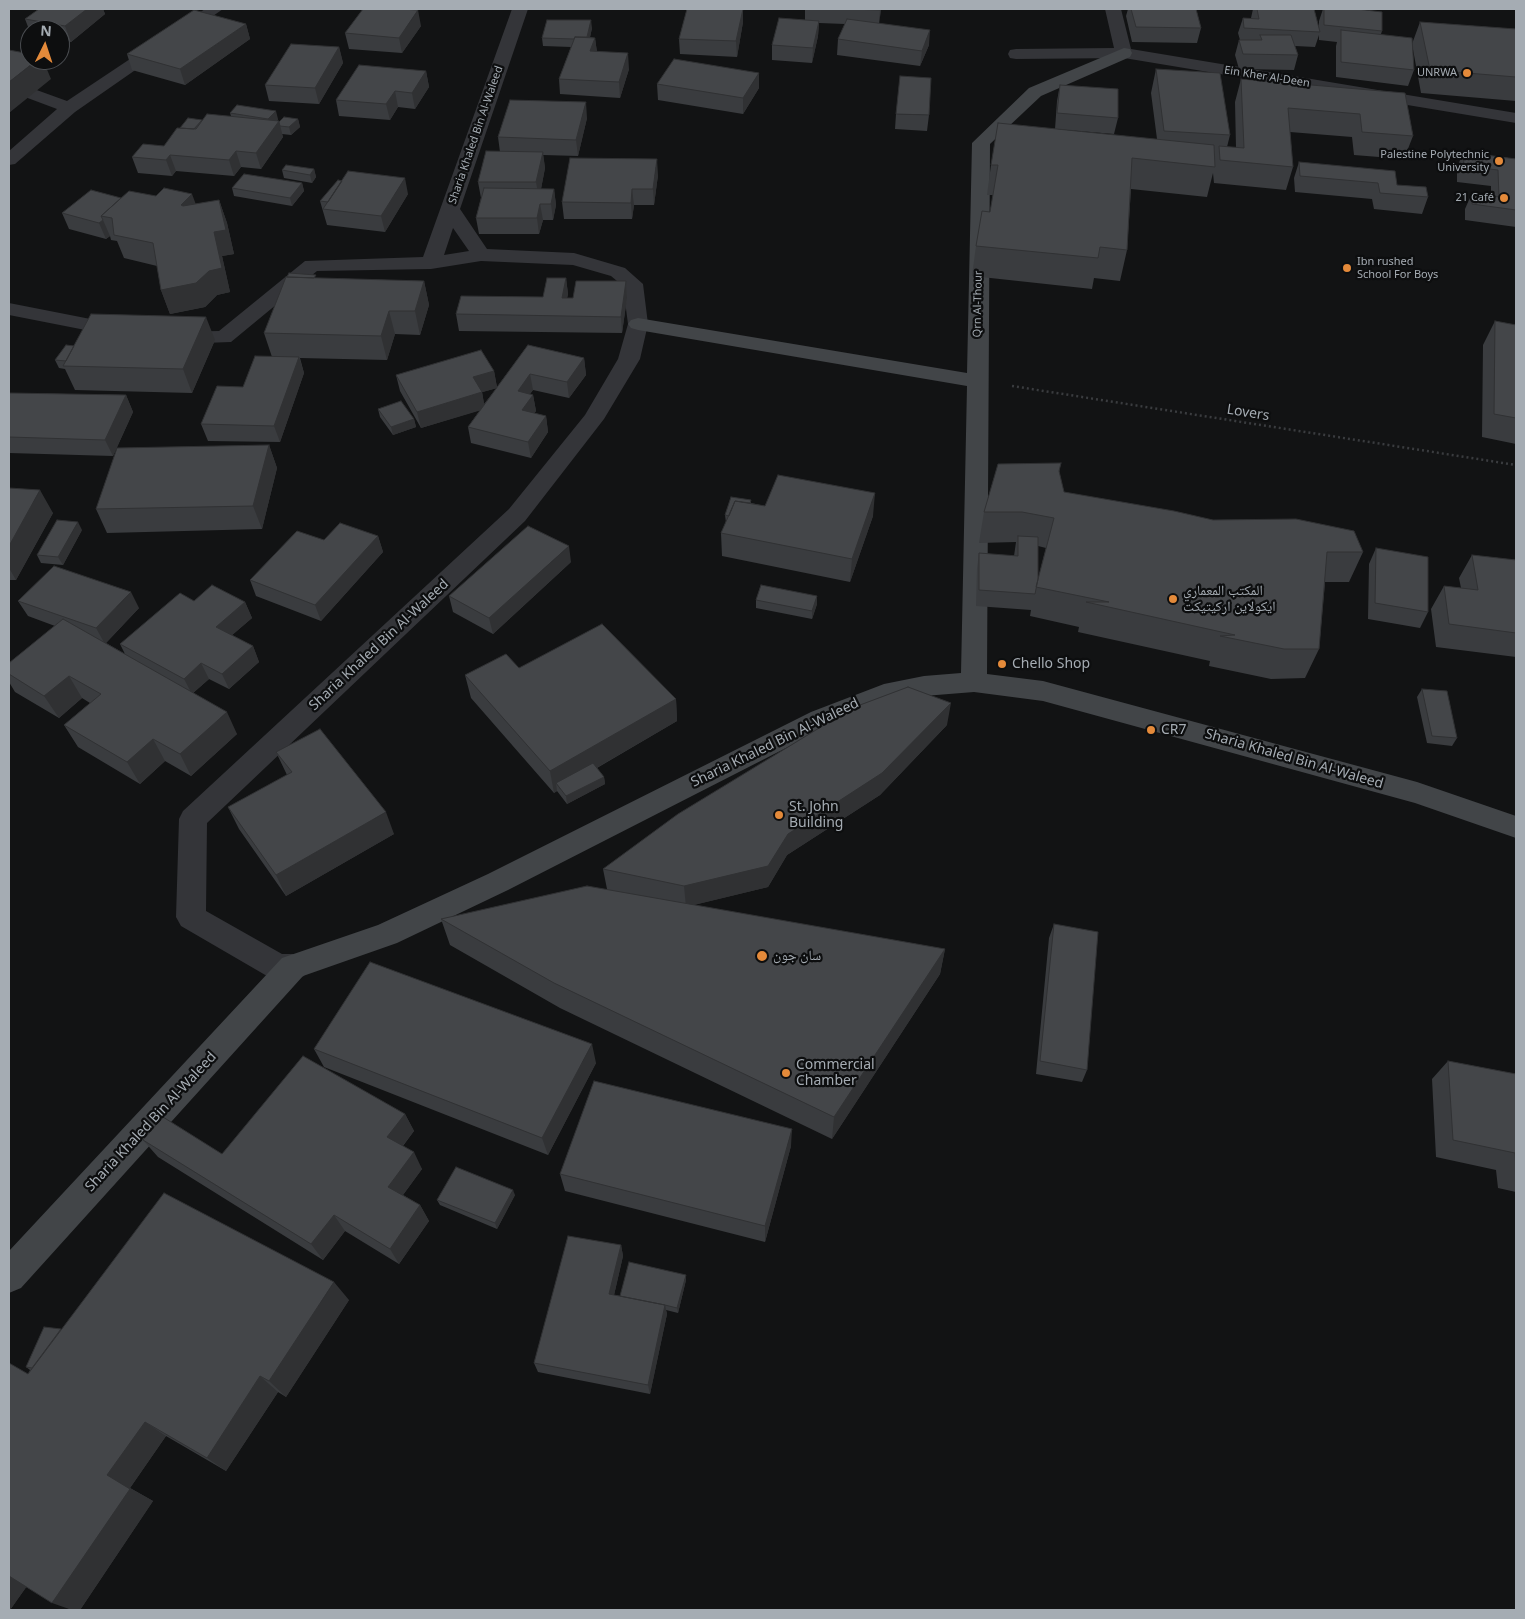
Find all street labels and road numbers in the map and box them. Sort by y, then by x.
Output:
street label: Sharia Khaled Bin Al-Waleed [446,64,506,206]
street label: Ein Kher Al-Deen [1223,64,1311,90]
street label: Qrn Al-Thour [971,271,985,337]
street label: Lovers [1225,401,1271,425]
street label: Sharia Khaled Bin Al-Waleed [306,576,452,714]
street label: Sharia Khaled Bin Al-Waleed [688,695,862,791]
street label: Sharia Khaled Bin Al-Waleed [1203,725,1385,793]
street label: Sharia Khaled Bin Al-Waleed [82,1049,220,1195]

